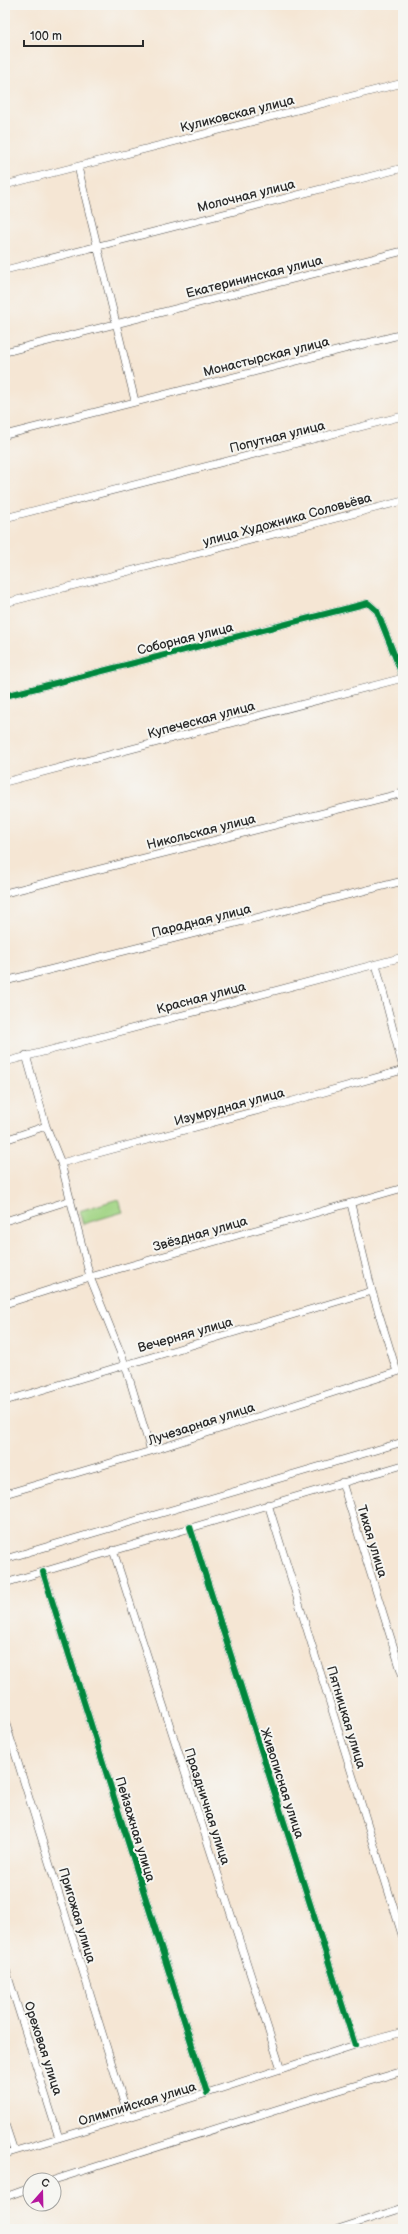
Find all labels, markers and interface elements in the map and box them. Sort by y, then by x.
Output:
scale bar [24,22,143,48]
text: 100 m [30,29,62,44]
street label: Куликовская улица [179,92,296,136]
street label: Молочная улица [196,176,297,216]
street label: Екатерининская улица [184,252,324,302]
street label: Монастырская улица [202,333,331,380]
street label: Попутная улица [228,417,327,457]
street label: улица Художника Соловьёва [201,490,374,550]
street label: Соборная улица [135,619,235,659]
street label: Купеческая улица [146,698,257,742]
street label: Никольская улица [145,811,258,853]
street label: Парадная улица [150,901,253,941]
street label: Красная улица [155,978,248,1018]
street label: Изумрудная улица [172,1084,286,1129]
street label: Звёздная улица [151,1213,250,1255]
street label: Вечерняя улица [136,1314,235,1356]
street label: Лучезарная улица [145,1399,257,1449]
street label: Тихая улица [353,1503,391,1580]
street label: Пятницкая улица [323,1664,369,1771]
street label: Живописная улица [257,1726,308,1841]
street label: Праздничная улица [181,1746,234,1867]
street label: Пейзажная улица [111,1775,159,1884]
street label: Пригожая улица [55,1866,99,1965]
street label: Ореховая улица [20,1999,66,2098]
street label: Олимпийская улица [77,2078,198,2129]
north arrow [22,2172,62,2212]
text: С [39,2176,51,2191]

